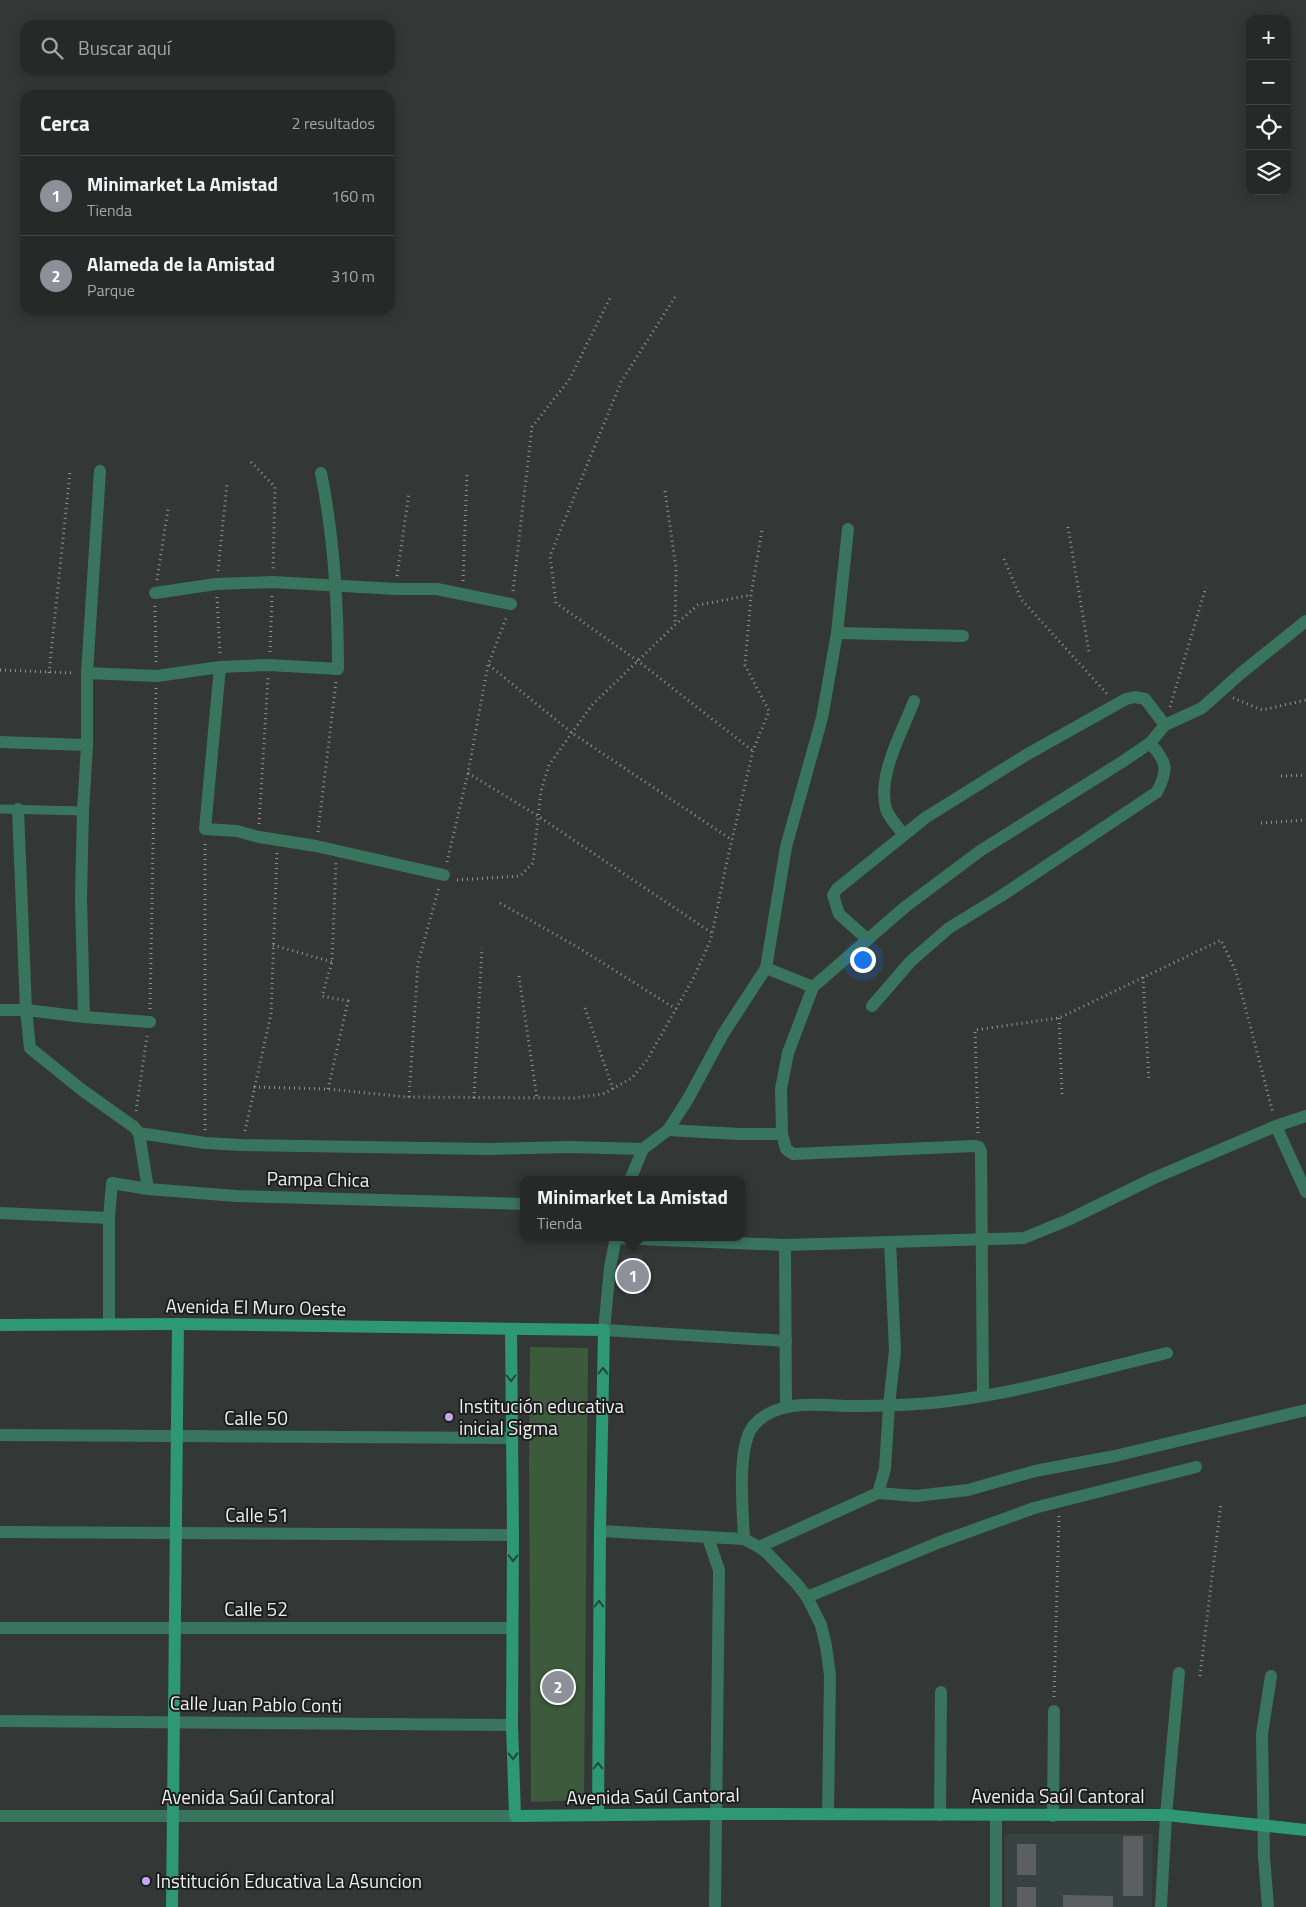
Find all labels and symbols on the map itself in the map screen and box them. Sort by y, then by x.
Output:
your location [850,947,876,973]
street label: Pampa Chica [266,1163,370,1194]
pin: 1 [617,1257,649,1295]
street label: Avenida El Muro Oeste [165,1290,347,1323]
one-way arrow [598,1367,608,1374]
one-way arrow [506,1375,516,1383]
place label: Institución educativa inicial Sigma [459,1391,625,1442]
street label: Calle 50 [224,1403,288,1432]
marker: Institución educativa inicial Sigma [443,1411,455,1423]
street label: Calle 51 [225,1500,289,1529]
one-way arrow [508,1555,518,1563]
street label: Calle 52 [224,1594,288,1623]
one-way arrow [594,1599,604,1607]
pin: 2 [542,1668,574,1706]
street label: Calle Juan Pablo Conti [170,1687,342,1720]
one-way arrow [508,1752,518,1760]
one-way arrow [593,1762,603,1770]
street label: Avenida Saúl Cantoral [566,1779,740,1812]
street label: Avenida Saúl Cantoral [971,1781,1145,1810]
street label: Avenida Saúl Cantoral [161,1782,335,1811]
place label: Institución Educativa La Asuncion [156,1866,422,1895]
marker: Institución Educativa La Asuncion [140,1875,152,1887]

